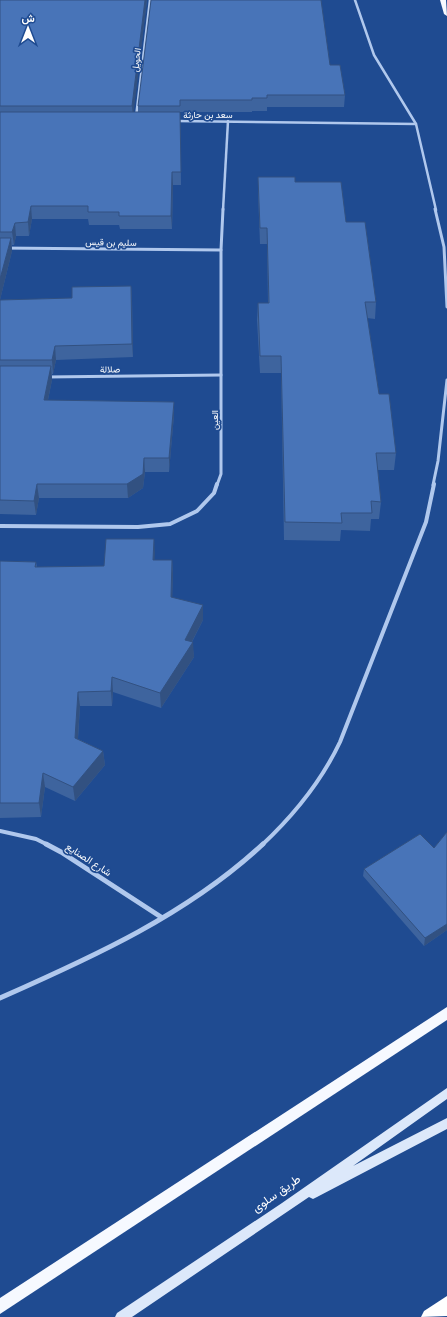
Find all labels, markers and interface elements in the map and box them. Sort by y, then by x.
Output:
north arrow [8,8,48,48]
text: ش [21,10,35,25]
street label: الحويل [128,47,144,73]
street label: سعد بن حارثة [183,108,233,121]
street label: سليم بن قيس [85,235,137,249]
street label: صلالة [100,362,121,376]
street label: العين [208,410,221,430]
street label: شارع الصنايع [63,839,115,879]
street label: طريق سلوى [248,1170,304,1216]

